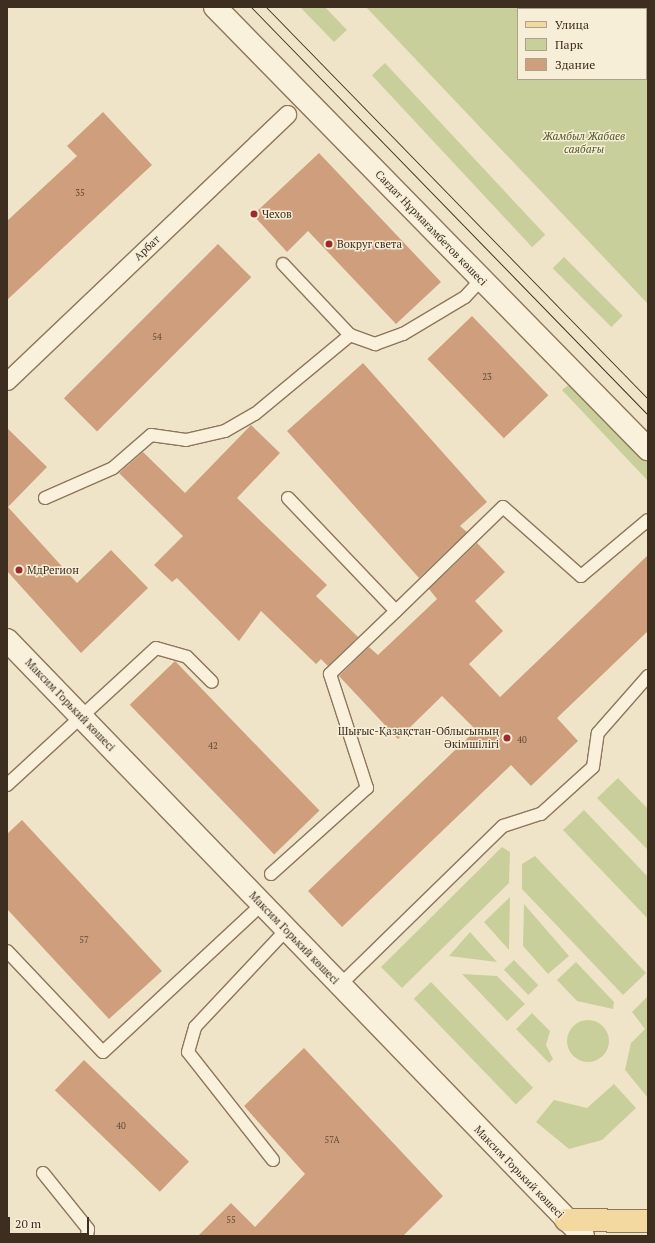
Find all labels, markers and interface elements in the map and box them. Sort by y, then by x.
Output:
legend [517,8,647,80]
text: Улица [555,17,589,32]
text: Парк [555,37,583,52]
text: Здание [555,57,595,72]
park label: Жамбыл Жабаев саябағы [543,130,625,156]
street label: Сағдат Нұрмағамбетов көшесі [372,168,490,288]
house number: 35 [75,188,85,198]
place label: Чехов [262,207,292,221]
marker: Чехов [249,209,259,219]
street label: Арбат [131,233,163,263]
place label: Вокруг света [337,237,402,251]
marker: Вокруг света [324,239,334,249]
house number: 54 [152,332,162,342]
house number: 23 [482,372,492,382]
place label: МдРегион [27,563,79,577]
marker: МдРегион [14,565,24,575]
street label: Максим Горький көшесі [22,656,118,754]
place label: Шығыс-Қазақстан-Облысының Әкімшілігі [338,725,499,751]
marker: Шығыс-Қазақстан-Облысының Әкімшілігі [502,733,512,743]
house number: 40 [517,735,527,745]
house number: 42 [208,741,218,751]
street label: Максим Горький көшесі [246,889,342,987]
house number: 57 [79,935,89,945]
house number: 40 [116,1121,126,1131]
street label: Максим Горький көшесі [471,1123,567,1221]
house number: 57А [324,1135,340,1145]
scale bar [10,1209,91,1235]
house number: 55 [226,1215,236,1225]
text: 20 m [15,1216,41,1231]

